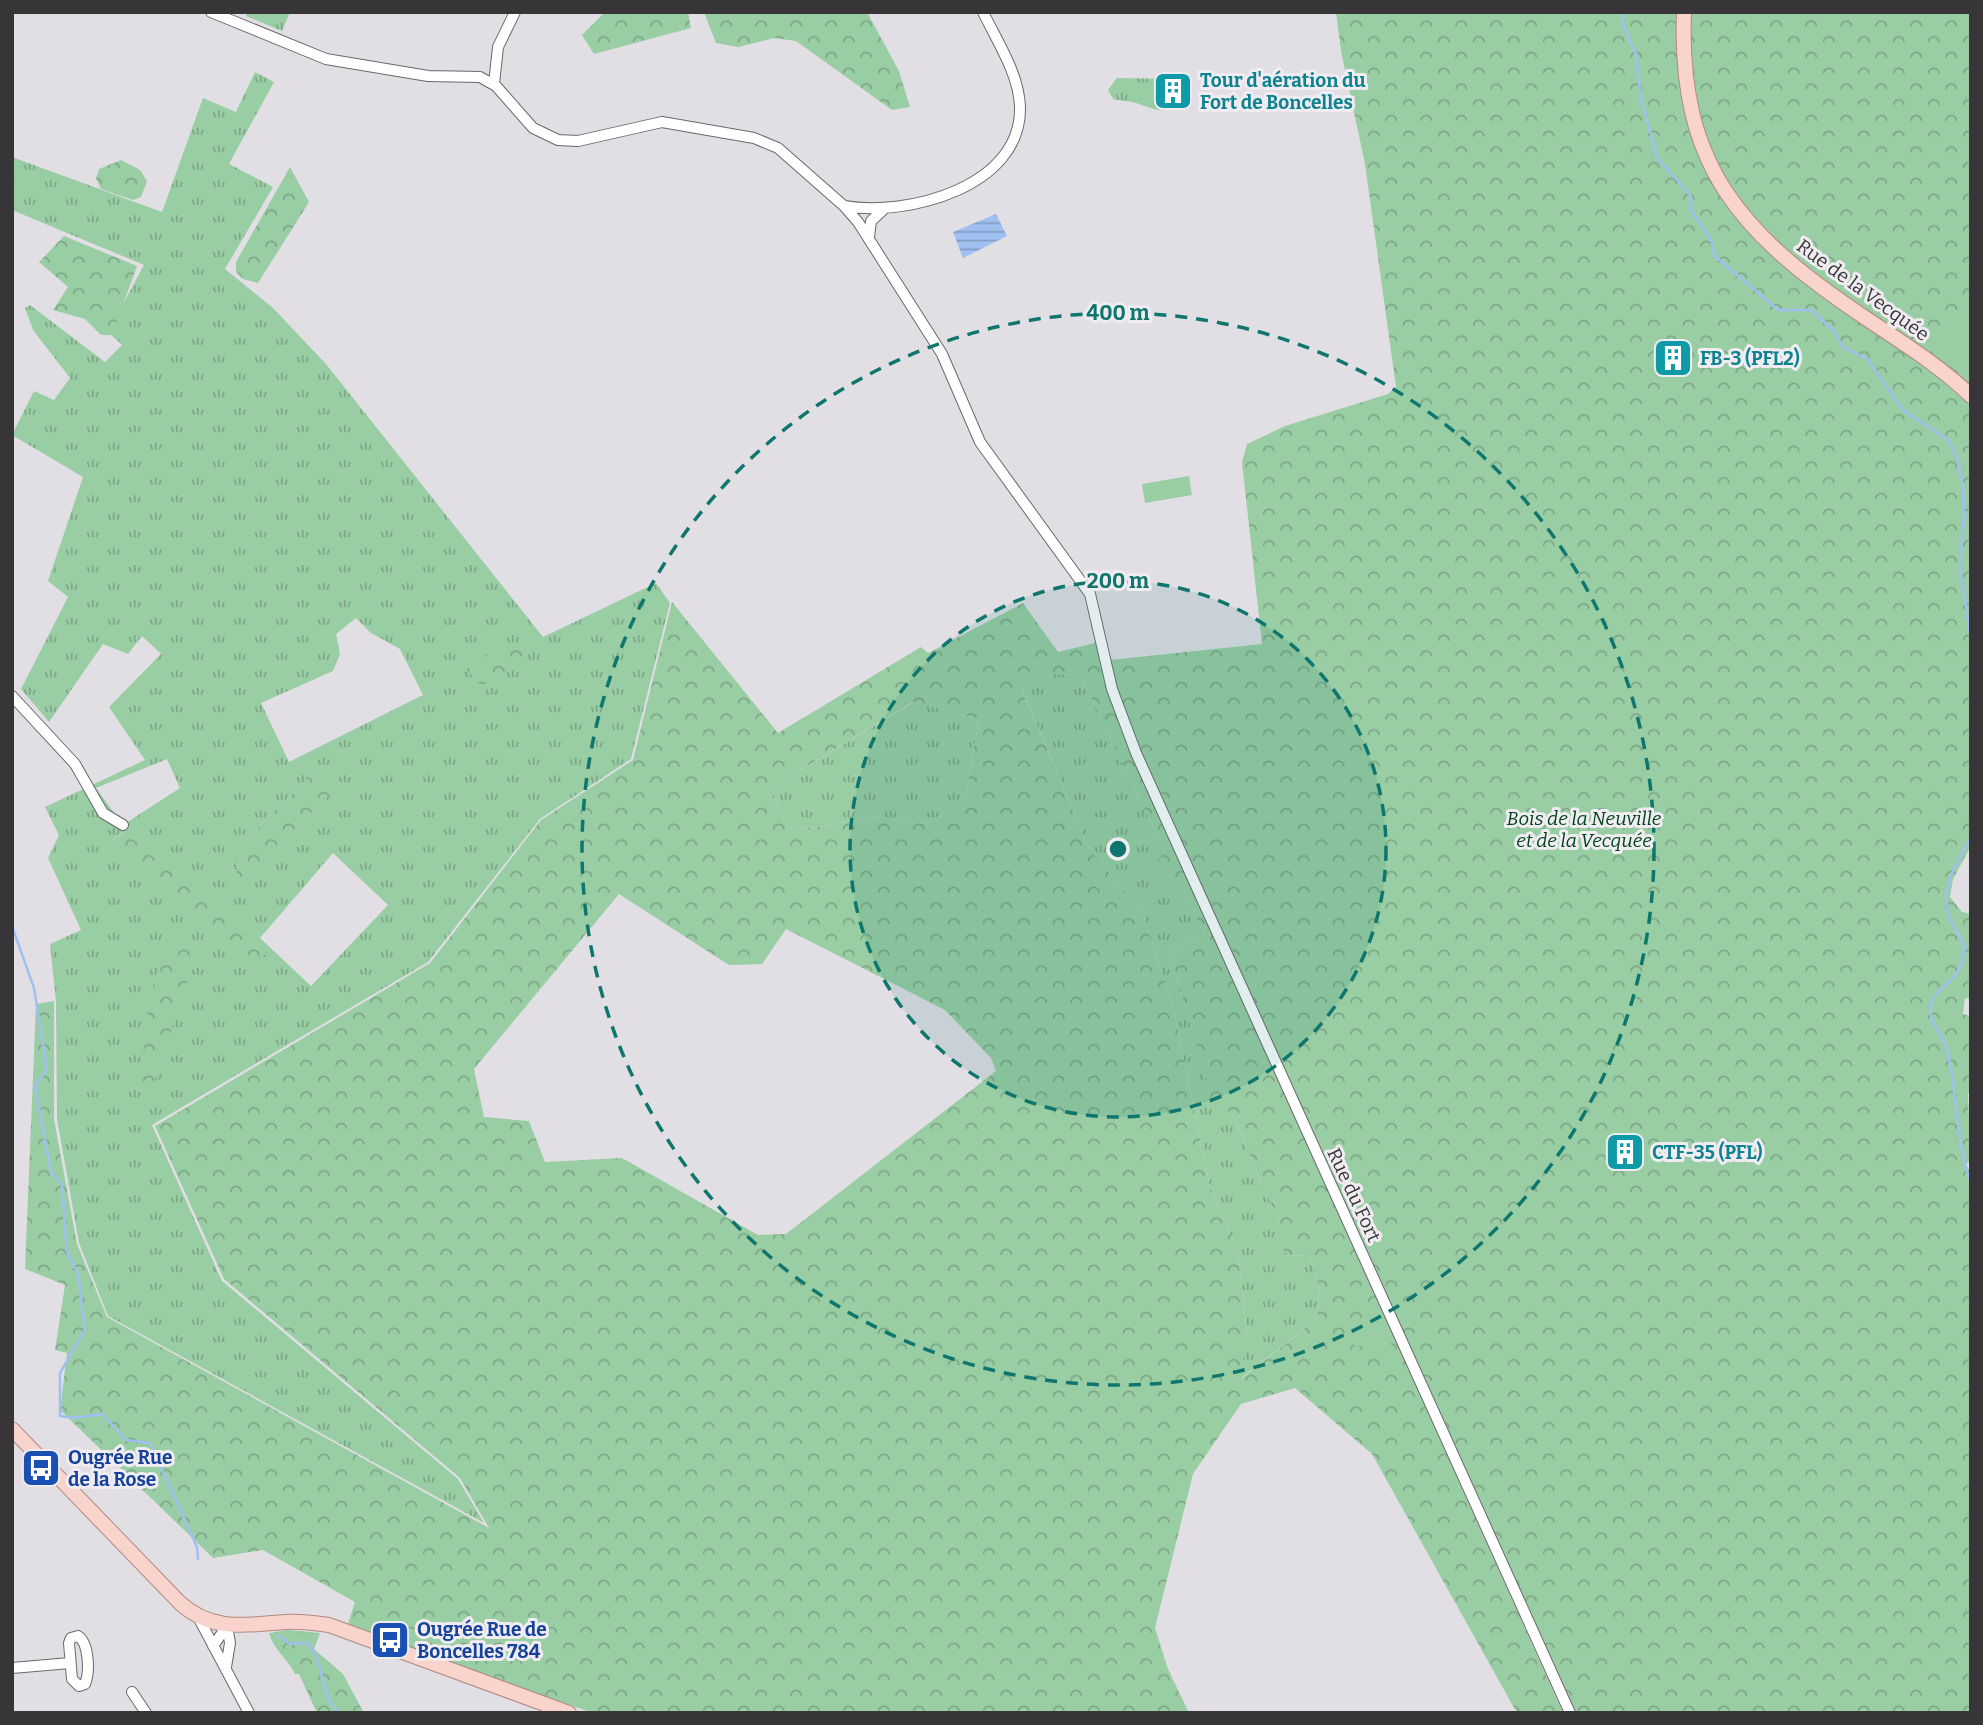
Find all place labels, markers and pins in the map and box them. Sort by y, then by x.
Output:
place label: Tour d'aération du Fort de Boncelles [1200,69,1365,114]
building icon: Tour d'aération du Fort de Boncelles [1152,70,1194,112]
building icon: FB-3 (PFL2) [1652,337,1694,379]
place label: FB-3 (PFL2) [1700,347,1800,370]
centre of rings [1106,837,1130,861]
building icon: CTF-35 (PFL) [1604,1131,1646,1173]
place label: CTF-35 (PFL) [1652,1141,1763,1164]
place label: Ougrée Rue de la Rose [68,1446,172,1491]
bus stop icon: Ougrée Rue de la Rose [20,1447,62,1489]
place label: Ougrée Rue de Boncelles 784 [417,1618,547,1663]
bus stop icon: Ougrée Rue de Boncelles 784 [369,1619,411,1661]

